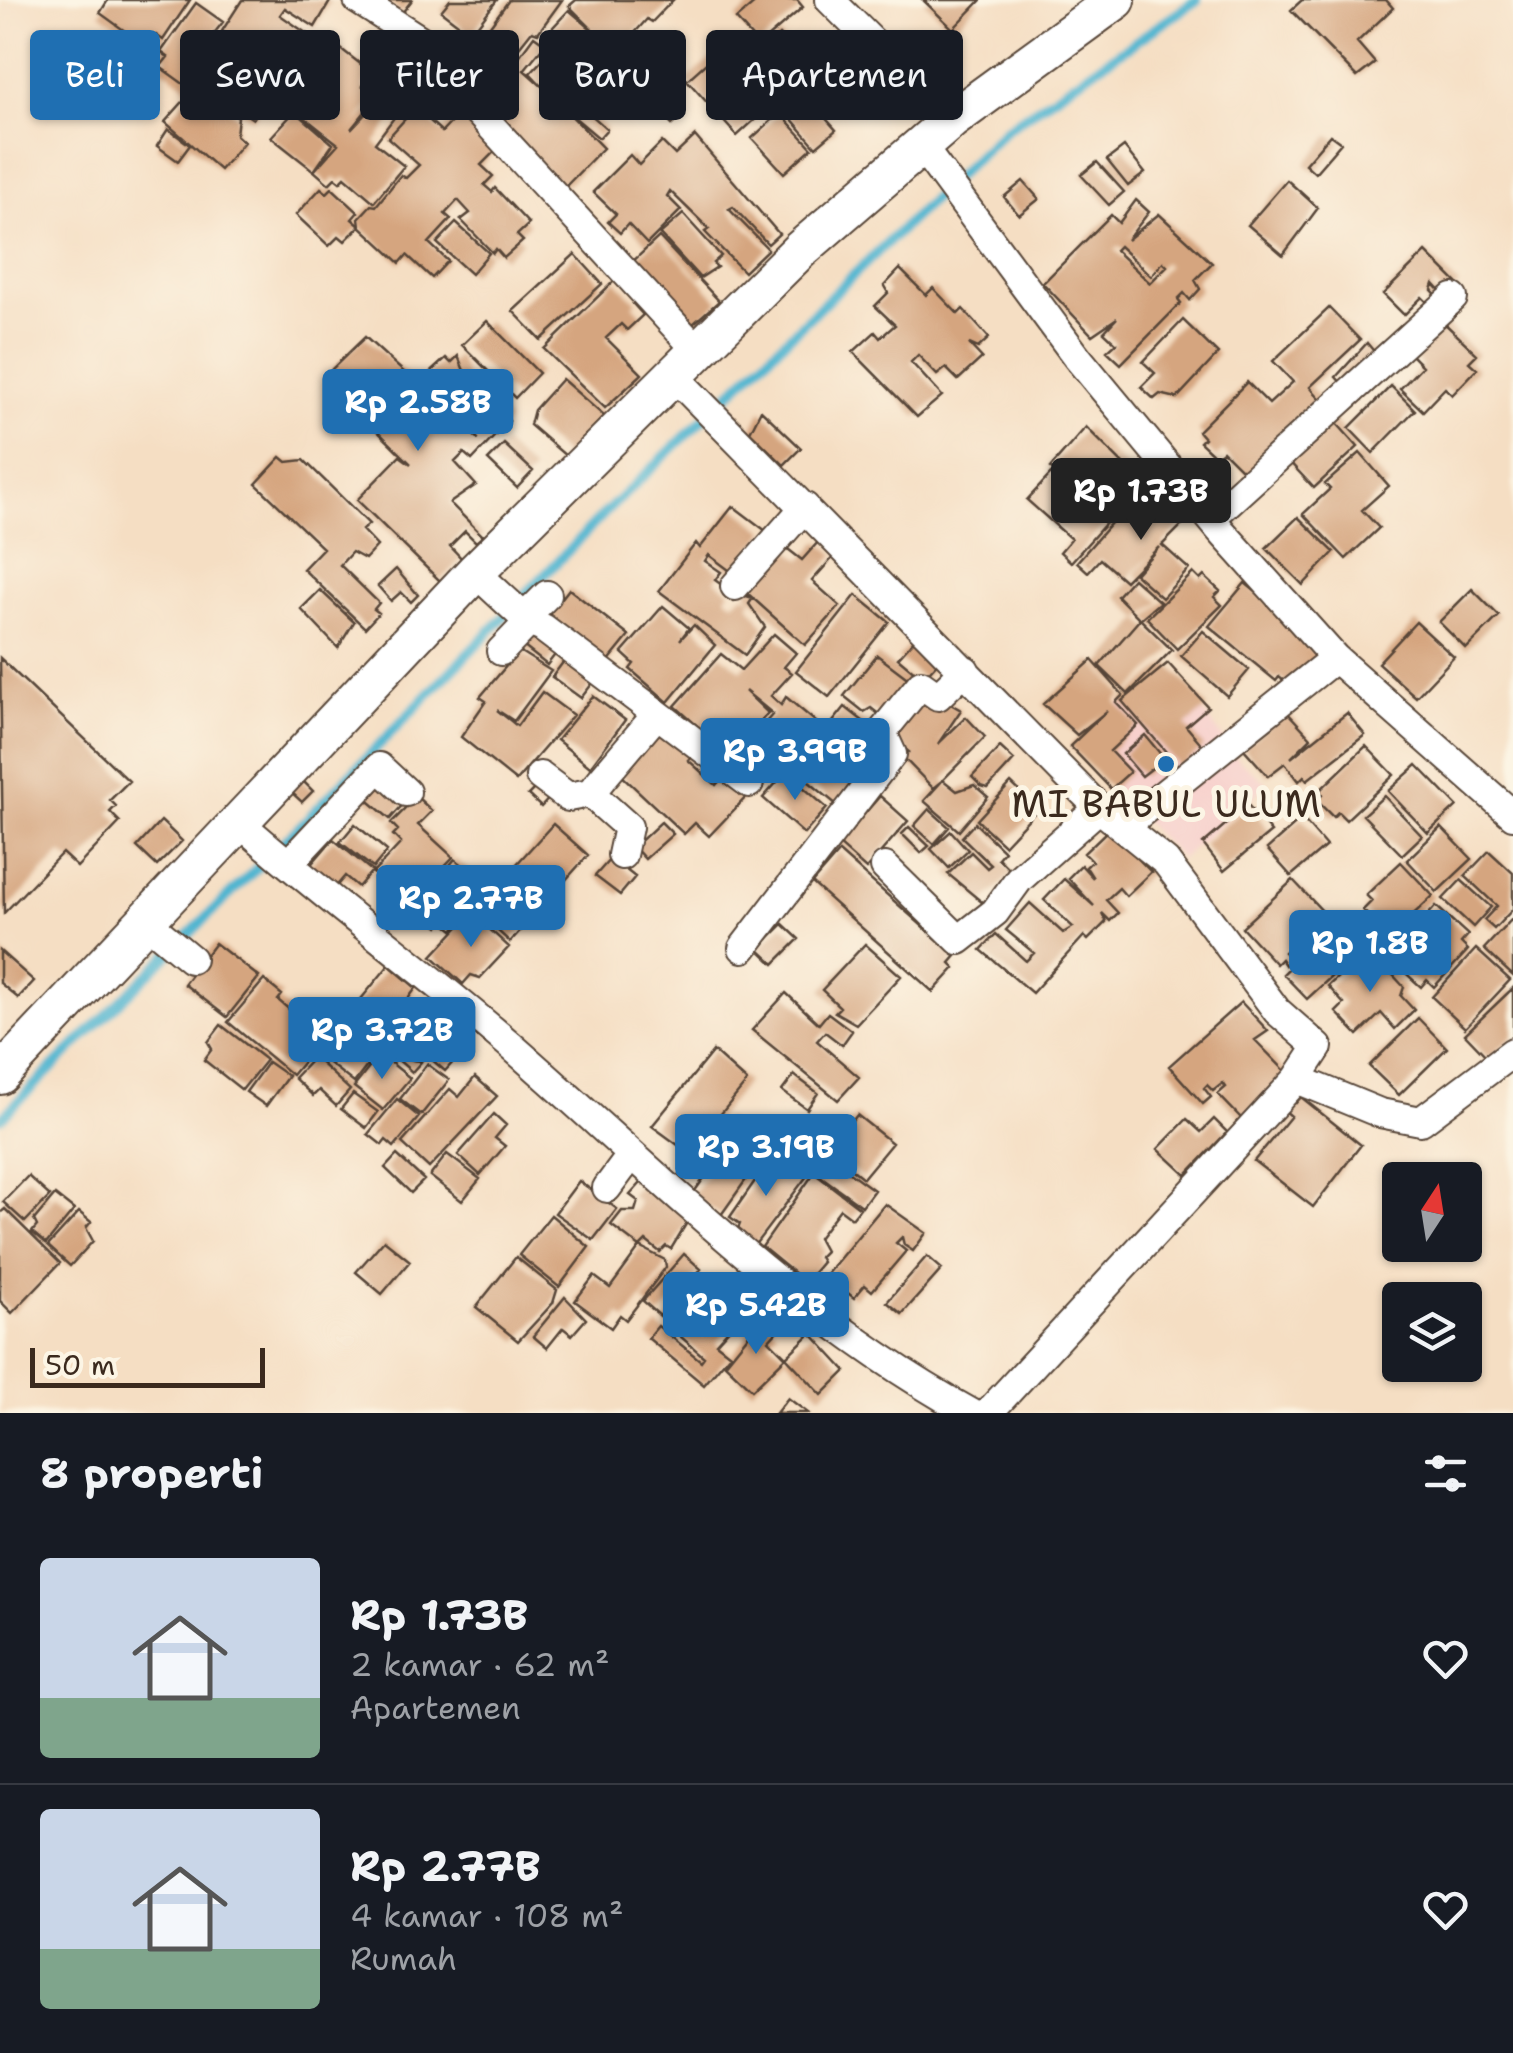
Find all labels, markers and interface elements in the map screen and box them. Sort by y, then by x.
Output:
chip: Beli [30,30,160,120]
chip: Sewa [180,30,340,120]
chip: Filter [360,30,519,120]
chip: Baru [539,30,686,120]
chip: Apartemen [706,30,963,120]
pin: Rp 2.58B [315,369,521,454]
text: Rp 2.58B [344,380,492,423]
pin: Rp 1.73B [1038,458,1244,543]
text: Rp 1.73B [1073,469,1209,512]
pin: Rp 3.99B [692,718,898,803]
text: Rp 3.99B [723,729,867,772]
marker: MI BABUL ULUM [1155,753,1177,775]
place label: MI BABUL ULUM [1011,778,1321,829]
pin: Rp 2.77B [368,865,574,950]
text: Rp 2.77B [398,876,544,919]
pin: Rp 1.8B [1278,910,1462,995]
text: Rp 1.8B [1311,921,1429,964]
pin: Rp 3.72B [279,997,485,1082]
text: Rp 3.72B [310,1008,454,1051]
pin: Rp 3.19B [663,1114,869,1199]
text: Rp 3.19B [697,1125,835,1168]
north arrow [1382,1162,1482,1262]
map controls [1382,1162,1482,1382]
pin: Rp 5.42B [653,1272,859,1357]
button: layers [1382,1282,1482,1382]
text: Rp 5.42B [685,1283,827,1326]
scale bar [30,1343,265,1388]
text: 50 m [45,1346,115,1384]
text: 8 properti [40,1445,263,1501]
icon: filters [1418,1446,1473,1501]
text: Rp 1.73B [350,1587,528,1643]
icon: home [120,1598,240,1718]
icon: heart [1418,1631,1473,1686]
text: 2 kamar · 62 m² [350,1643,609,1686]
text: Apartemen [350,1686,521,1729]
text: Rp 2.77B [350,1838,541,1894]
icon: home [120,1849,240,1969]
icon: heart [1418,1882,1473,1937]
text: 4 kamar · 108 m² [350,1894,624,1937]
text: Rumah [350,1937,457,1980]

